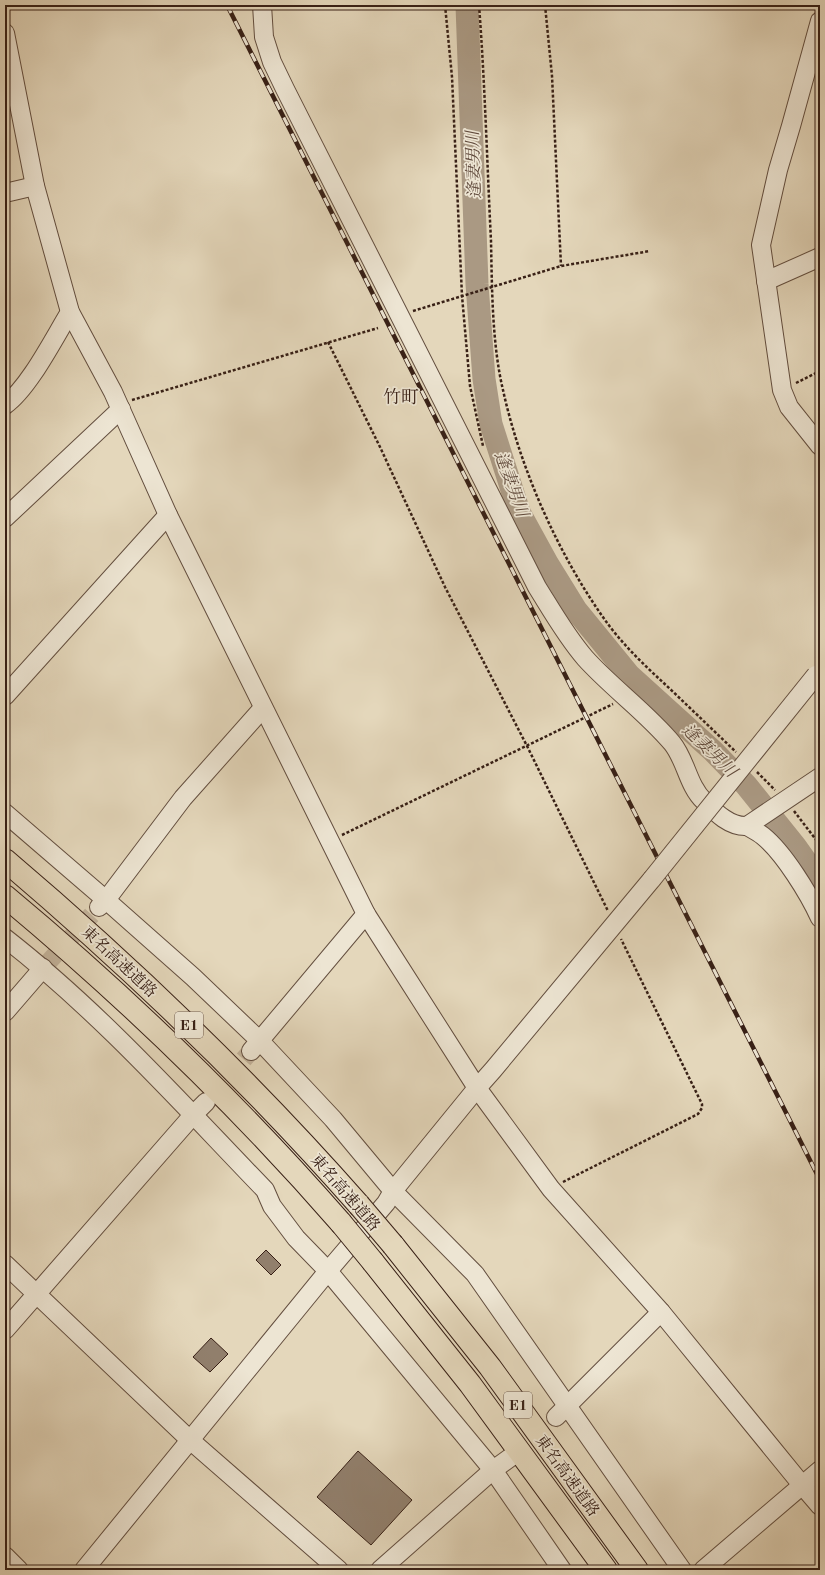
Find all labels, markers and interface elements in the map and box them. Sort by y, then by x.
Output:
water label: 逢妻男川 [463,129,484,199]
district label: 竹町 [383,387,419,407]
water label: 逢妻男川 [491,449,533,521]
water label: 逢妻男川 [679,720,742,782]
street label: 東名高速道路 [78,922,161,1001]
road number: E1 [175,1012,203,1038]
street label: 東名高速道路 [307,1151,384,1235]
road number: E1 [504,1392,532,1418]
street label: 東名高速道路 [532,1431,603,1520]

